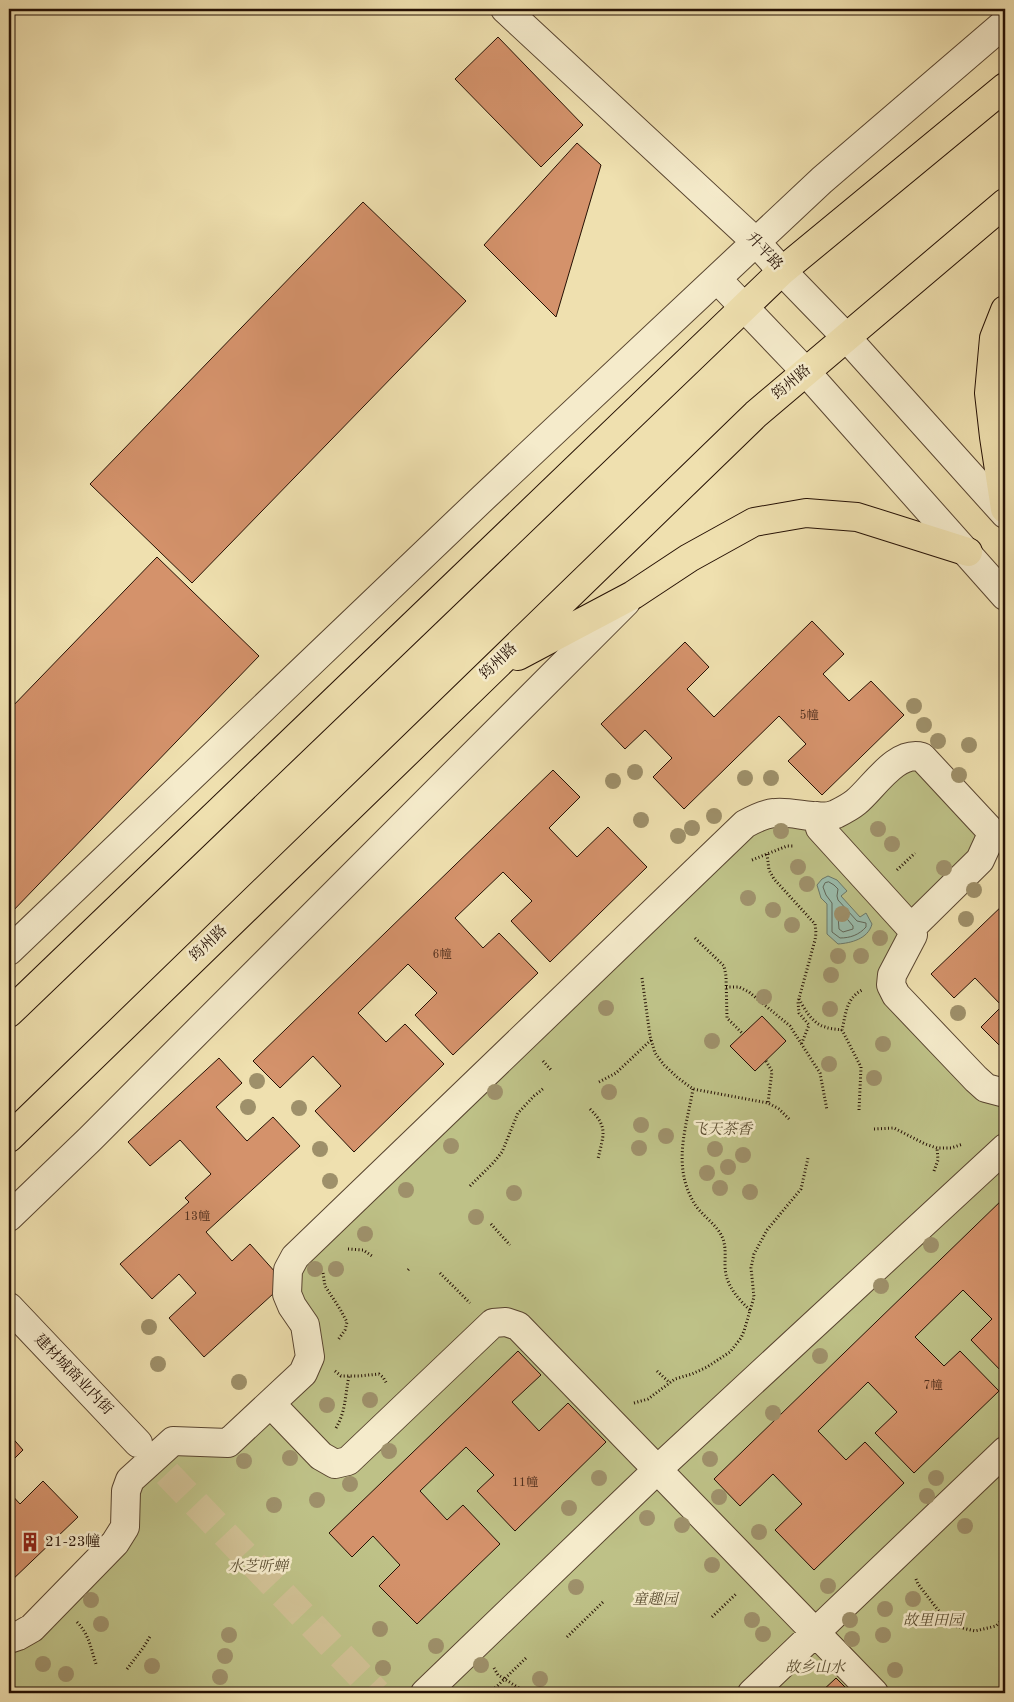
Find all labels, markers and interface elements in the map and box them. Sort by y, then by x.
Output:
street label: 升平路 [743,229,786,274]
street label: 筠州路 [769,361,814,403]
street label: 筠州路 [476,640,520,683]
house number: 5幢 [800,708,818,722]
street label: 筠州路 [186,922,230,965]
house number: 6幢 [433,947,451,961]
park label: 飞天茶香 [692,1121,754,1138]
house number: 13幢 [184,1209,210,1223]
street label: 建材城商业内街 [31,1331,116,1418]
house number: 7幢 [924,1378,942,1392]
house number: 11幢 [512,1475,538,1489]
building icon: 21-23幢 [19,1531,41,1553]
place label: 21-23幢 [45,1533,100,1550]
park label: 水芝听蝉 [228,1558,290,1575]
park label: 童趣园 [632,1591,679,1608]
park label: 故里田园 [903,1612,965,1629]
park label: 故乡山水 [785,1659,847,1676]

